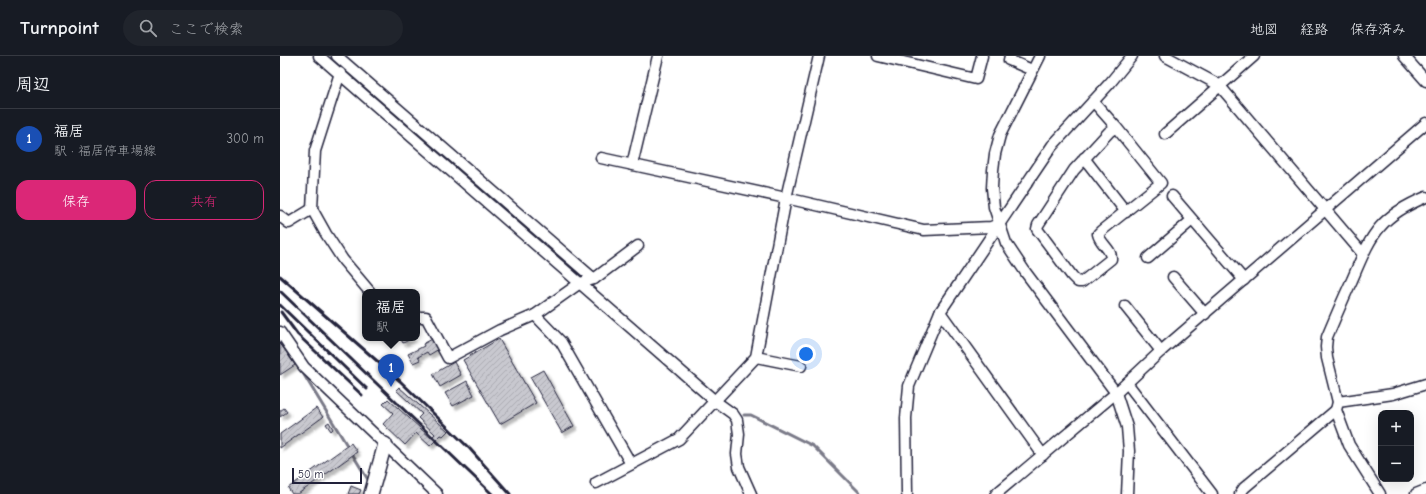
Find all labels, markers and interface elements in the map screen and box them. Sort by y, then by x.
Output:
search box [123,10,403,46]
text: Turnpoint [20,17,99,39]
icon: search [137,17,159,39]
text: ここで検索 [169,20,244,38]
text: 地図 [1250,21,1278,38]
text: 経路 [1300,21,1328,38]
text: 保存済み [1350,21,1406,38]
text: 周辺 [16,75,50,94]
text: 福居 [54,122,84,140]
text: 1 [26,131,32,146]
text: 300 m [226,131,264,146]
text: 駅 · 福居停車場線 [54,143,156,158]
button: 保存 [16,180,136,220]
button: 共有 [144,180,264,220]
popup [362,289,420,341]
text: 福居 [376,298,406,316]
text: 駅 [376,319,389,334]
your location [796,344,816,364]
pin: 1 [378,354,404,387]
map controls [1378,410,1414,482]
button: + [1378,410,1414,446]
button: − [1378,446,1414,482]
scale bar [292,466,362,485]
text: 50 m [298,468,323,481]

